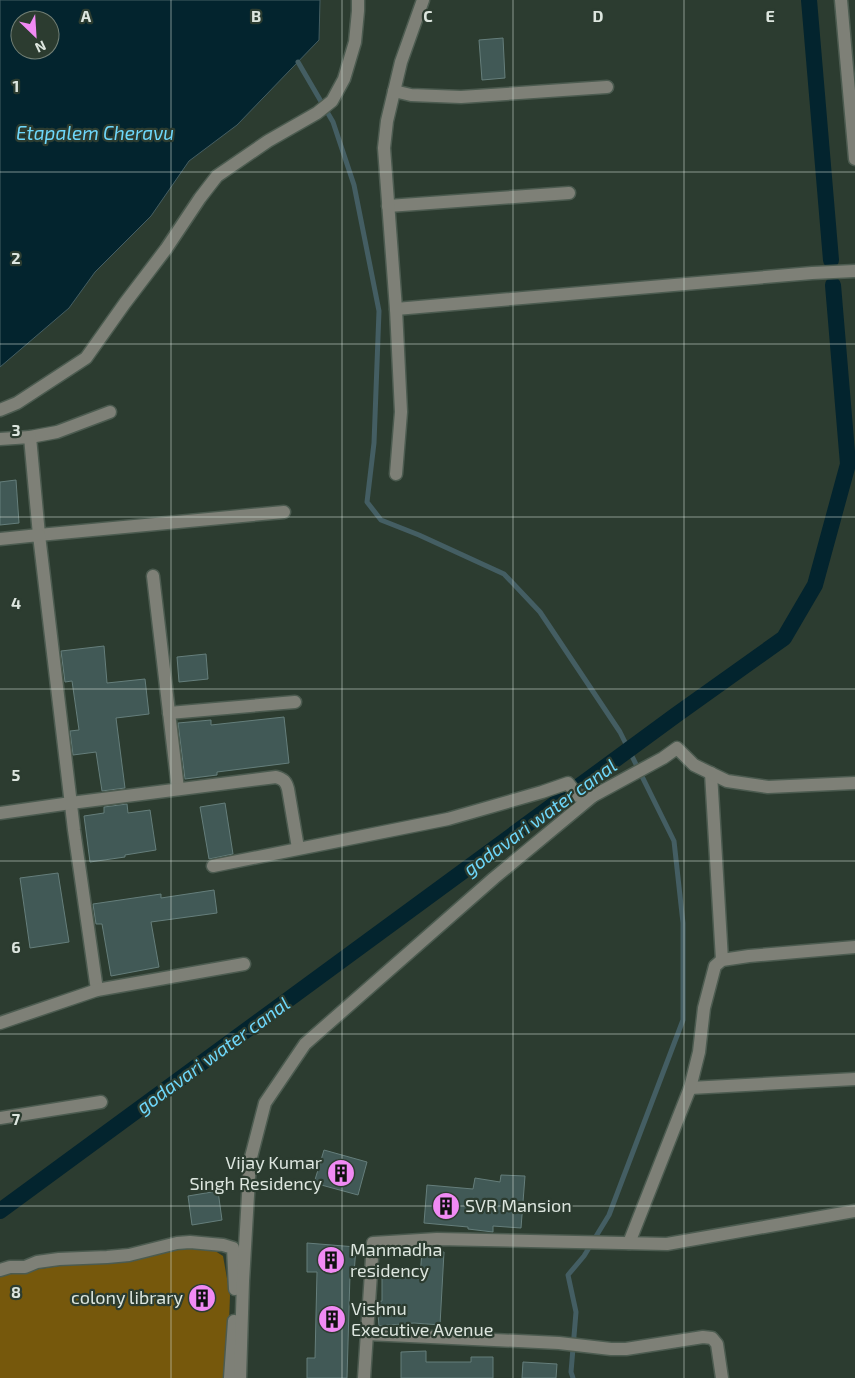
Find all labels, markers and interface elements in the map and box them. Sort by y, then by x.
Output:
text: A [81,6,92,25]
text: B [251,6,261,25]
text: C [423,6,433,25]
text: D [593,6,604,25]
text: E [765,6,775,25]
north arrow [10,10,60,60]
text: N [33,37,49,57]
text: 1 [13,76,19,95]
water label: Etapalem Cheravu [16,121,174,144]
text: 2 [11,248,21,267]
text: 3 [11,420,21,439]
text: 4 [11,593,21,612]
water label: godavari water canal [459,753,621,880]
text: 5 [12,765,21,784]
text: 6 [11,937,21,956]
water label: godavari water canal [132,991,294,1118]
text: 7 [12,1109,21,1128]
place label: Vijay Kumar Singh Residency [189,1151,322,1194]
building icon: Vijay Kumar Singh Residency [326,1158,356,1188]
building icon: SVR Mansion [431,1191,461,1221]
place label: SVR Mansion [465,1194,572,1216]
place label: Manmadha residency [350,1238,442,1281]
building icon: Manmadha residency [316,1245,346,1275]
text: 8 [11,1282,21,1301]
building icon: colony library [187,1283,217,1313]
place label: colony library [71,1286,183,1308]
place label: Vishnu Executive Avenue [351,1297,493,1340]
building icon: Vishnu Executive Avenue [317,1304,347,1334]

